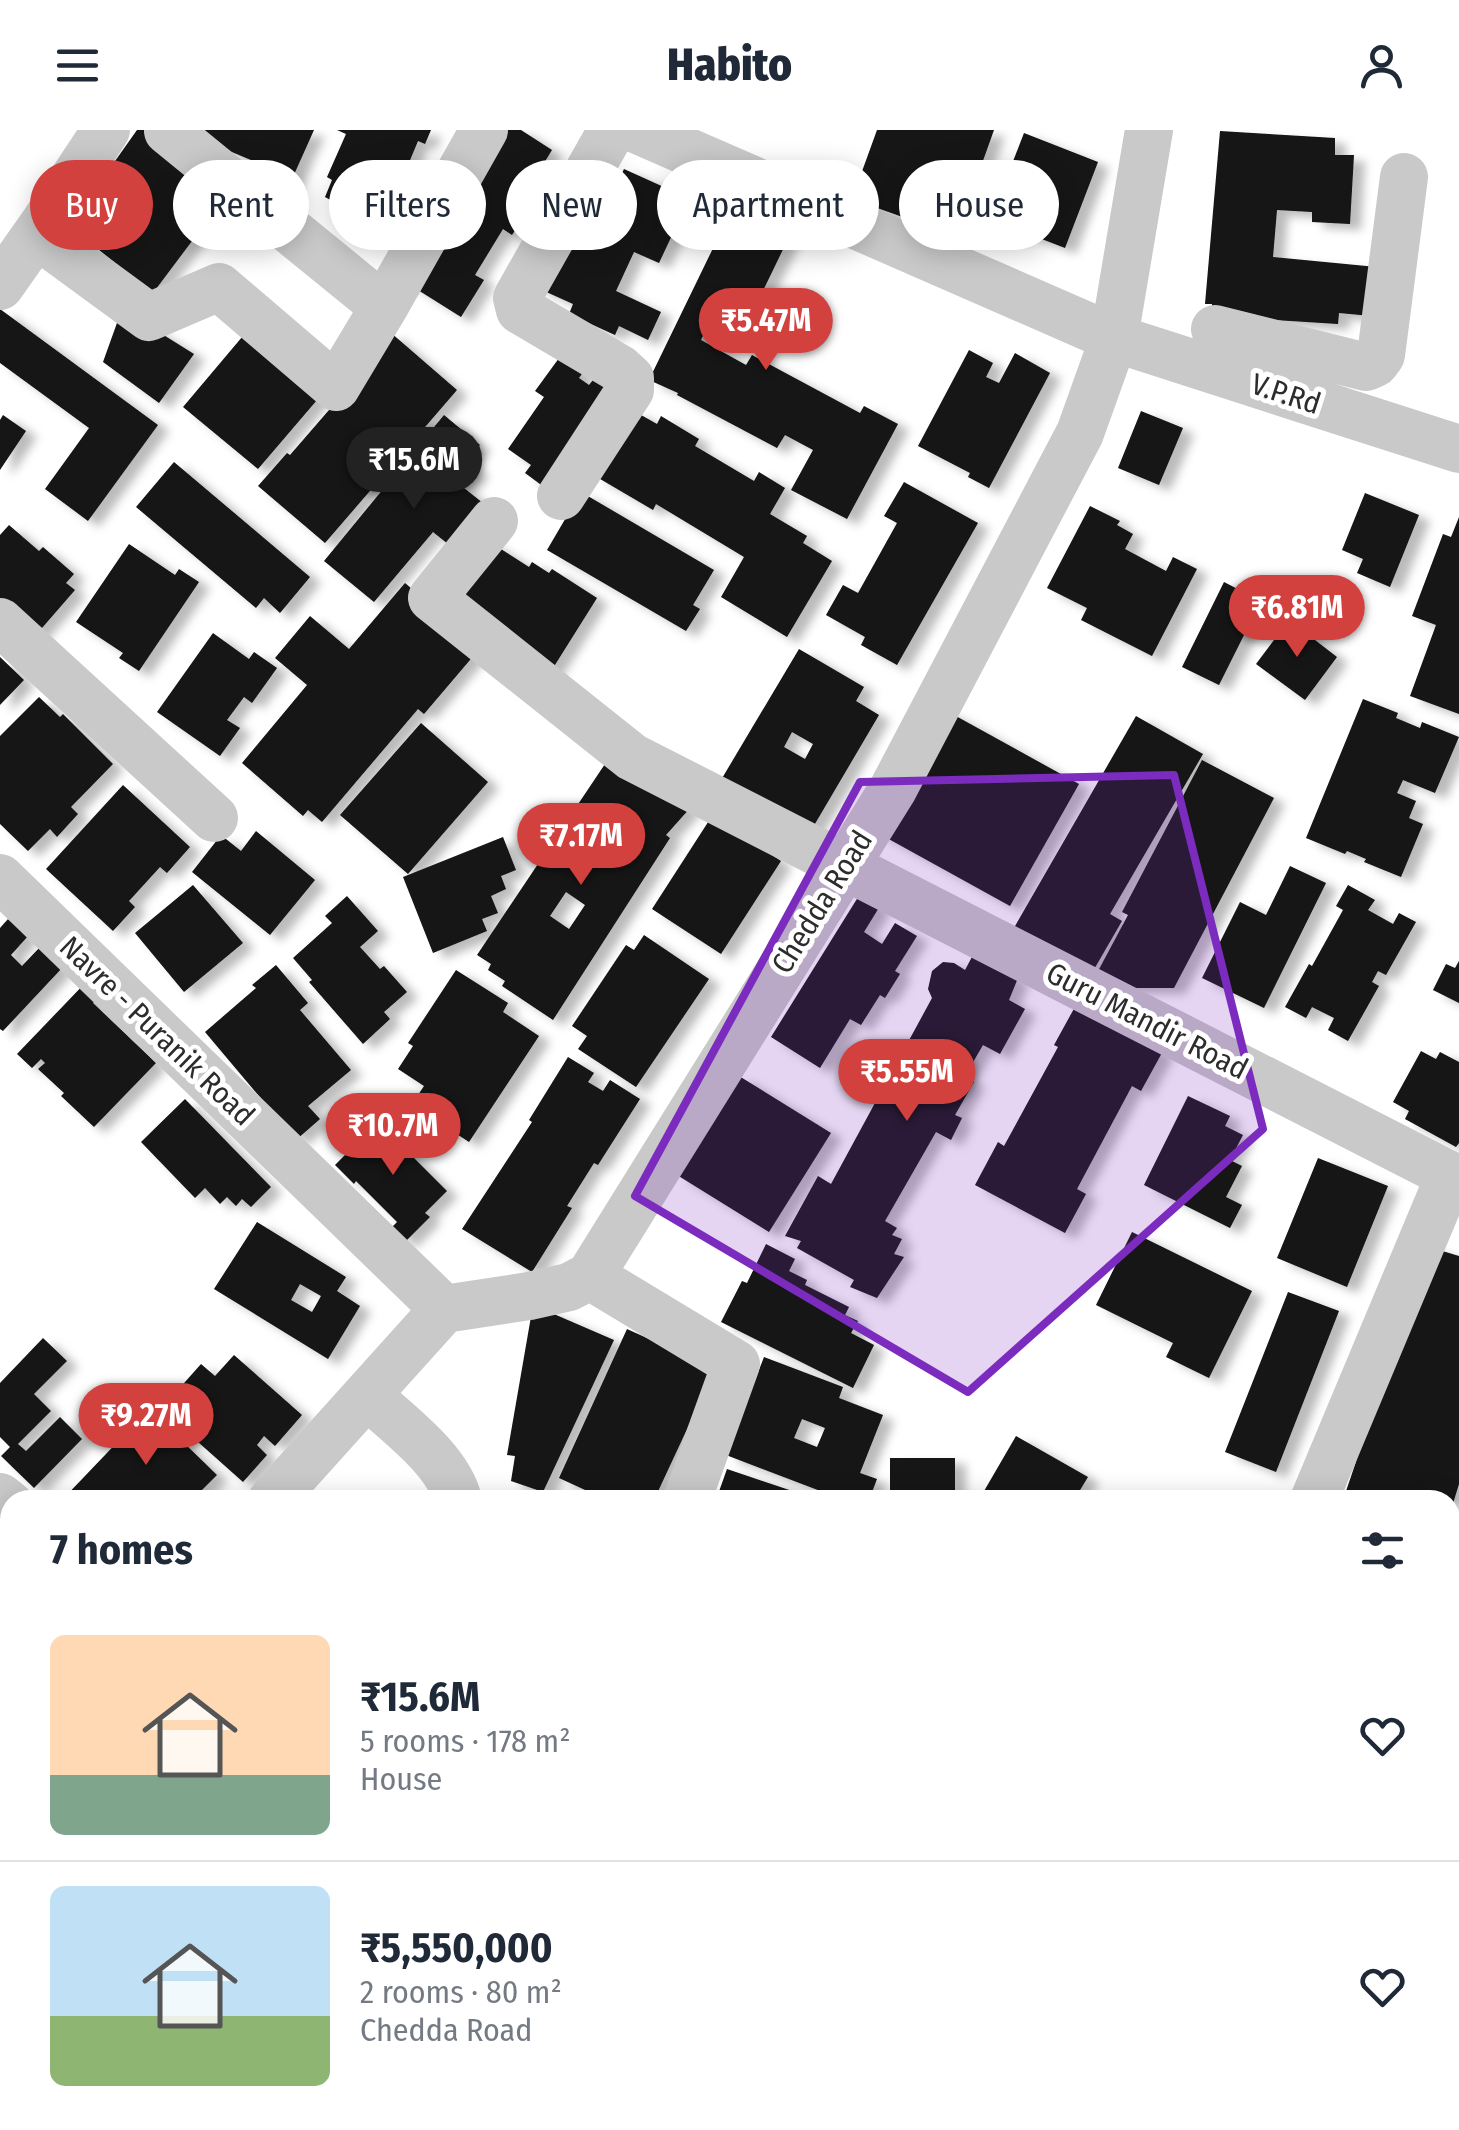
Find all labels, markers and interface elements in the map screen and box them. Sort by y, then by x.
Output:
icon: menu [50,38,105,93]
text: Habito [667,38,792,92]
icon: person [1354,38,1409,93]
chip: Buy [30,160,153,250]
chip: Rent [173,160,309,250]
chip: Filters [329,160,486,250]
chip: New [506,160,637,250]
chip: Apartment [657,160,879,250]
chip: House [899,160,1059,250]
pin: ₹5.47M [685,288,847,373]
text: ₹5.47M [721,301,811,339]
street label: V.P.Rd [1247,366,1325,422]
pin: ₹15.6M [333,427,495,512]
text: ₹15.6M [368,440,460,478]
pin: ₹6.81M [1216,575,1378,660]
text: ₹6.81M [1251,588,1343,626]
pin: ₹7.17M [500,803,662,888]
text: ₹7.17M [539,816,623,854]
street label: Chedda Road [764,824,880,980]
street label: Navre - Puranik Road [52,929,262,1133]
street label: Guru Mandir Road [1040,955,1254,1087]
pin: ₹5.55M [826,1039,988,1124]
text: ₹5.55M [860,1052,954,1090]
pin: ₹10.7M [312,1093,474,1178]
text: ₹10.7M [348,1106,438,1144]
pin: ₹9.27M [65,1383,227,1468]
text: ₹9.27M [101,1396,191,1434]
icon: filters [1355,1523,1410,1578]
text: 7 homes [50,1525,193,1575]
text: ₹15.6M [360,1672,480,1722]
icon: home [130,1675,250,1795]
icon: heart [1355,1708,1410,1763]
text: 5 rooms · 178 m² [360,1722,571,1760]
text: House [360,1760,442,1798]
text: ₹5,550,000 [360,1923,553,1973]
icon: home [130,1926,250,2046]
icon: heart [1355,1959,1410,2014]
text: 2 rooms · 80 m² [360,1973,562,2011]
text: Chedda Road [360,2011,532,2049]

